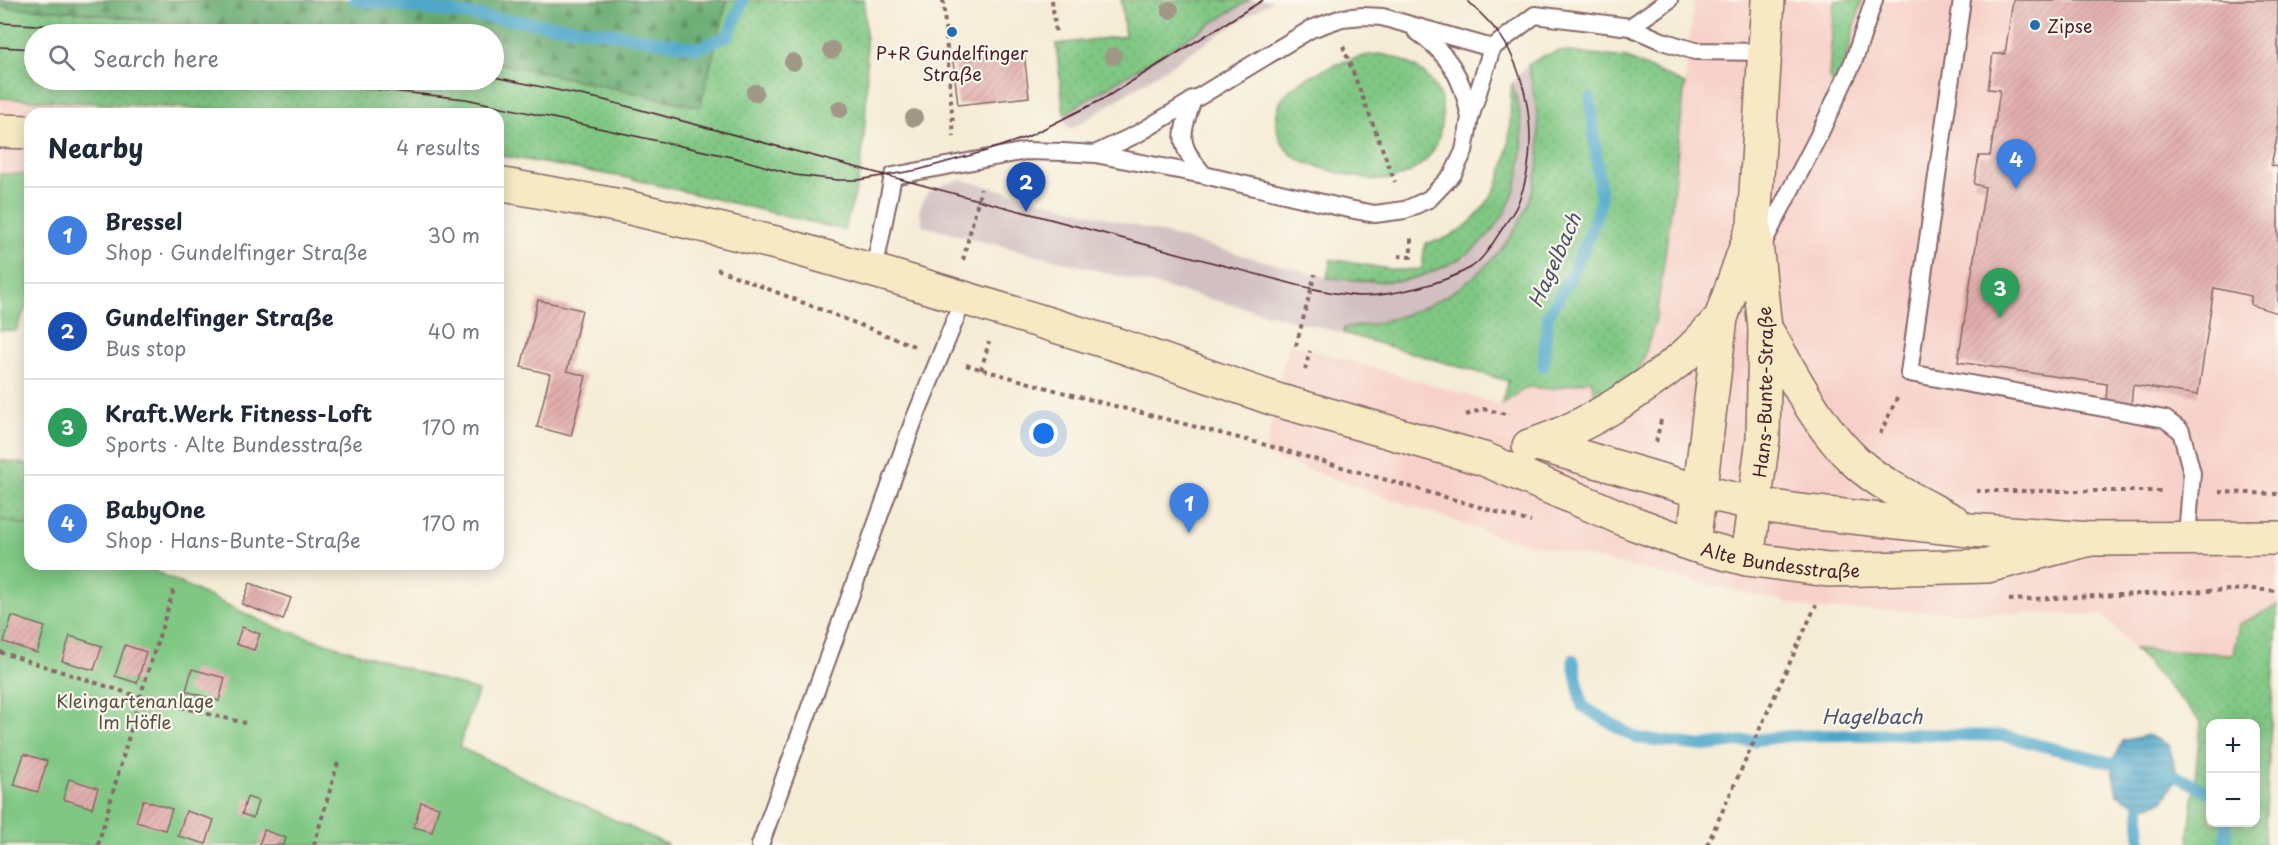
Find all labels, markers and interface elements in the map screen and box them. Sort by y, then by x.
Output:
place label: Zipse [2047,12,2093,39]
marker: Zipse [2028,18,2042,32]
search box [24,24,504,90]
marker: P+R Gundelfinger Straße [945,25,959,39]
place label: P+R Gundelfinger Straße [876,39,1029,87]
icon: search [45,41,78,74]
text: Search here [93,41,219,74]
text: Nearby [48,128,143,167]
text: 4 results [396,132,480,162]
pin: 4 [1996,140,2036,189]
pin: 2 [1006,162,1046,212]
text: Bressel [105,204,182,237]
water label: Hagelbach [1520,208,1588,312]
text: 1 [63,220,72,250]
text: 30 m [427,220,480,250]
text: Shop · Gundelfinger Straße [105,237,368,267]
pin: 3 [1980,268,2020,318]
text: Gundelfinger Straße [105,300,334,333]
street label: Hans-Bunte-Straße [1744,305,1779,479]
text: 2 [60,316,75,346]
text: 40 m [428,316,480,346]
text: Bus stop [105,333,186,363]
text: Kraft.Werk Fitness-Loft [105,396,372,429]
text: 3 [61,412,74,442]
text: 170 m [422,412,480,442]
your location [1029,419,1058,448]
text: Sports · Alte Bundesstraße [105,429,363,459]
pin: 1 [1170,484,1208,533]
text: BabyOne [105,492,205,525]
text: 4 [61,508,74,538]
text: 170 m [422,508,480,538]
text: Shop · Hans-Bunte-Straße [105,525,361,555]
street label: Alte Bundesstraße [1698,534,1860,584]
park label: Kleingartenanlage Im Höfle [56,687,214,735]
water label: Hagelbach [1822,701,1923,731]
map controls [2206,719,2260,827]
button: + [2206,719,2260,773]
button: − [2206,773,2260,827]

